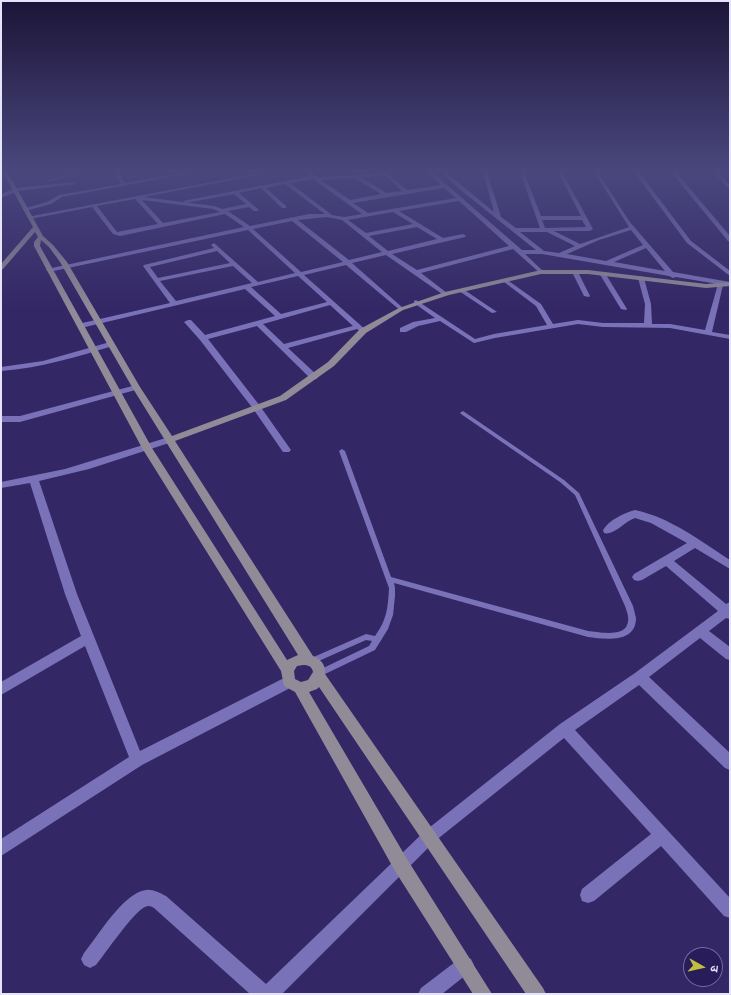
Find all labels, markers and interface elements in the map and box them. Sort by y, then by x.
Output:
north arrow [683,947,723,987]
text: उ [708,965,721,973]

